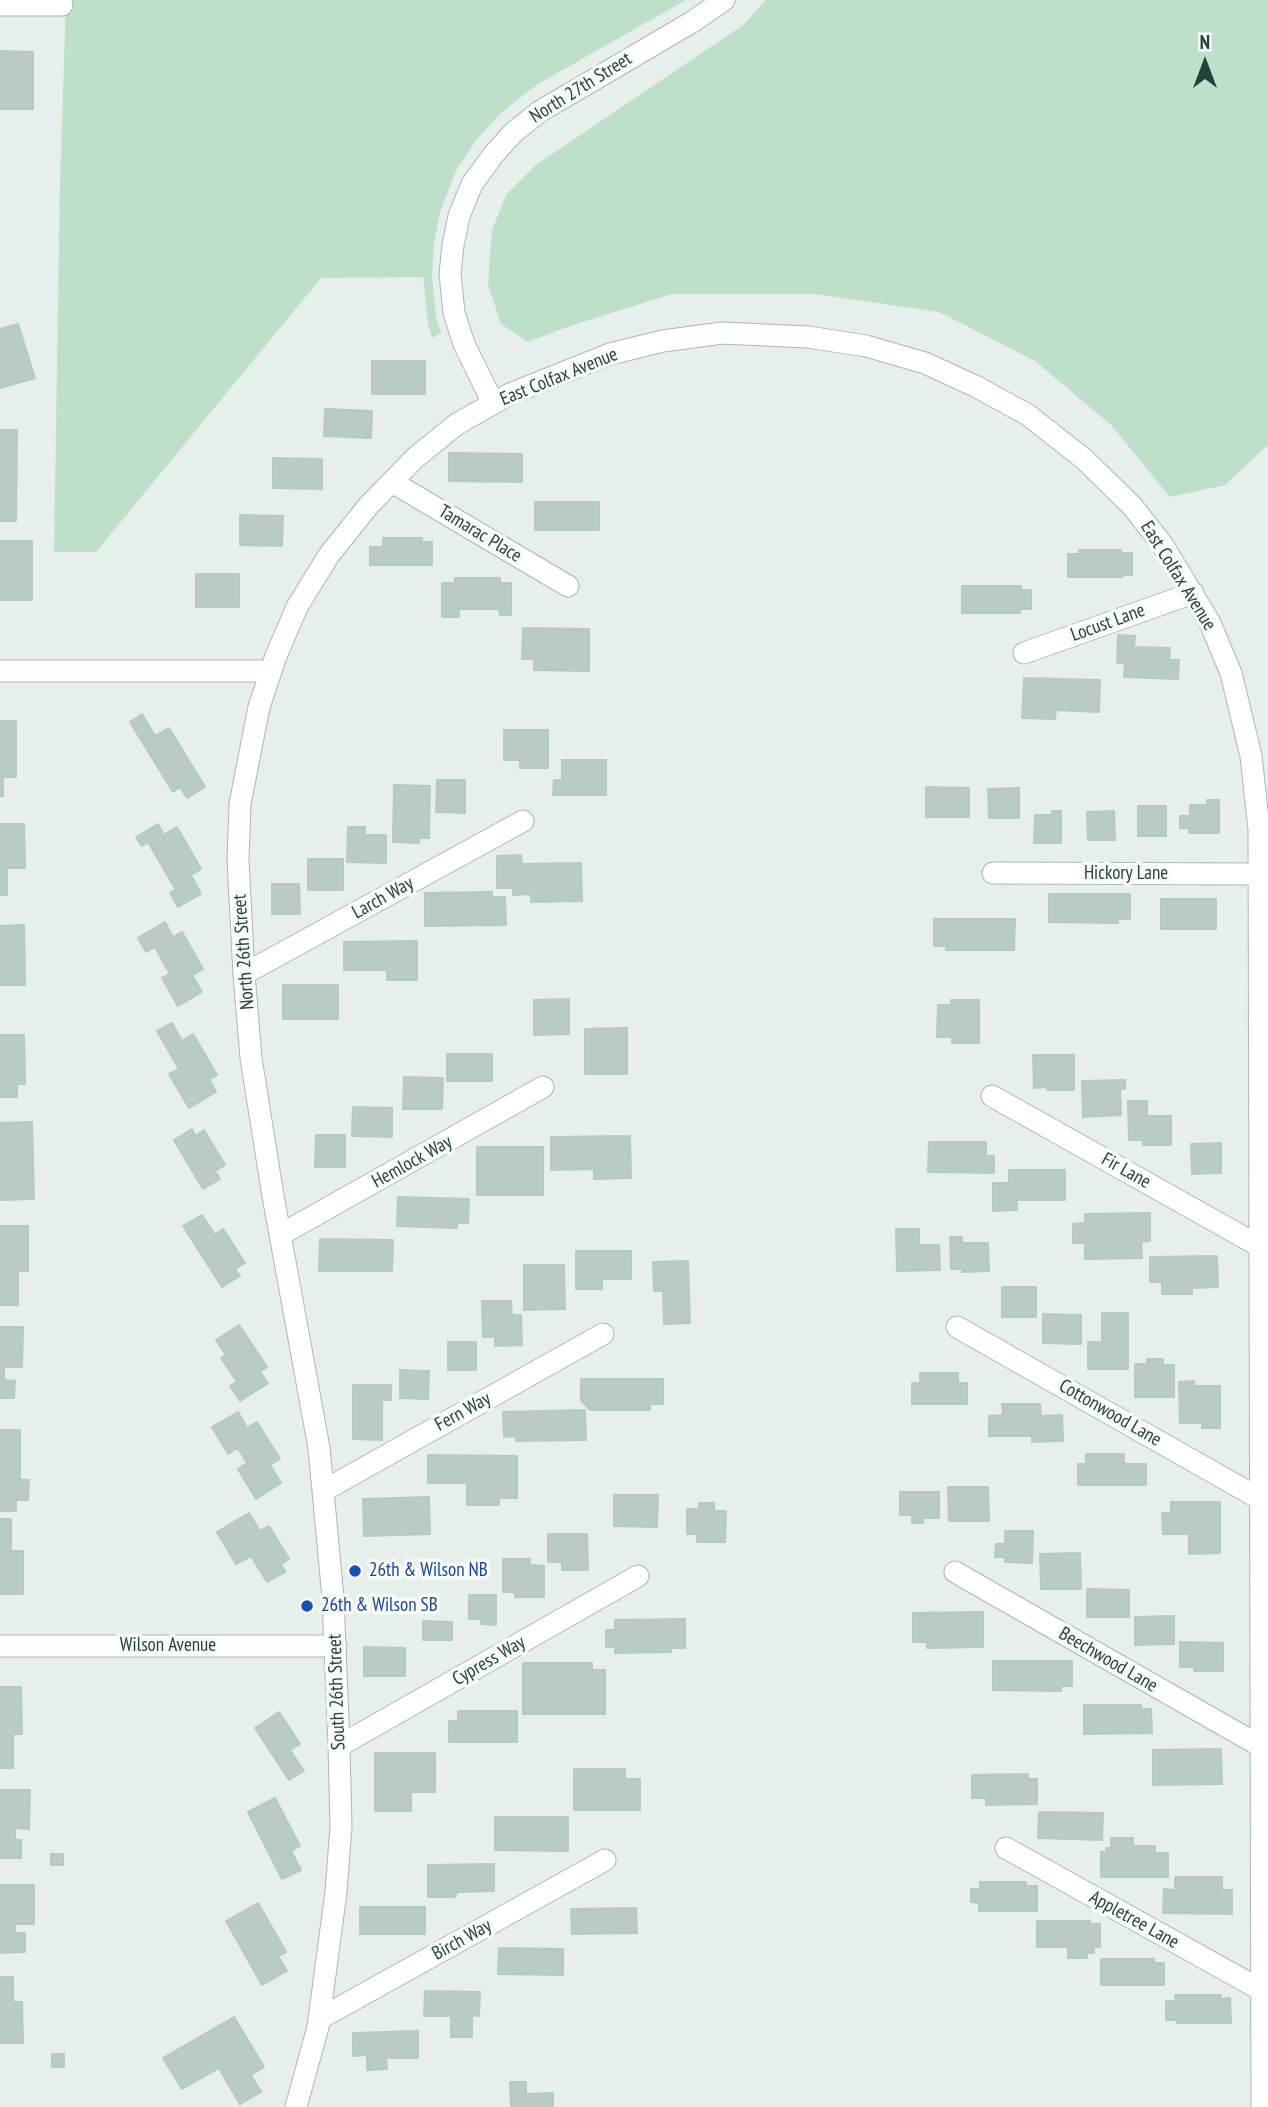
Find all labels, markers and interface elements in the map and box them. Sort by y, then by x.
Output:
north arrow [1170,28,1240,98]
text: N [1200,30,1210,54]
street label: North 27th Street [526,48,636,128]
street label: East Colfax Avenue [497,343,621,411]
street label: Tamarac Place [434,500,526,568]
street label: East Colfax Avenue [1135,517,1221,635]
street label: Locust Lane [1068,599,1148,647]
street label: Hickory Lane [1084,863,1168,885]
street label: Larch Way [348,872,418,924]
street label: North 26th Street [229,893,259,1011]
street label: Hemlock Way [368,1131,456,1193]
street label: Fir Lane [1097,1148,1155,1194]
street label: Cottonwood Lane [1055,1375,1165,1451]
street label: Fern Way [431,1387,495,1437]
place label: 26th & Wilson NB [369,1560,488,1582]
marker: 26th & Wilson NB [347,1563,363,1579]
place label: 26th & Wilson SB [321,1595,438,1617]
marker: 26th & Wilson SB [299,1598,315,1614]
street label: Beechwood Lane [1054,1622,1162,1698]
street label: Cypress Way [449,1631,529,1691]
street label: South 26th Street [324,1634,350,1750]
street label: Wilson Avenue [120,1635,216,1657]
street label: Appletree Lane [1085,1886,1183,1954]
street label: Birch Way [428,1914,496,1966]

